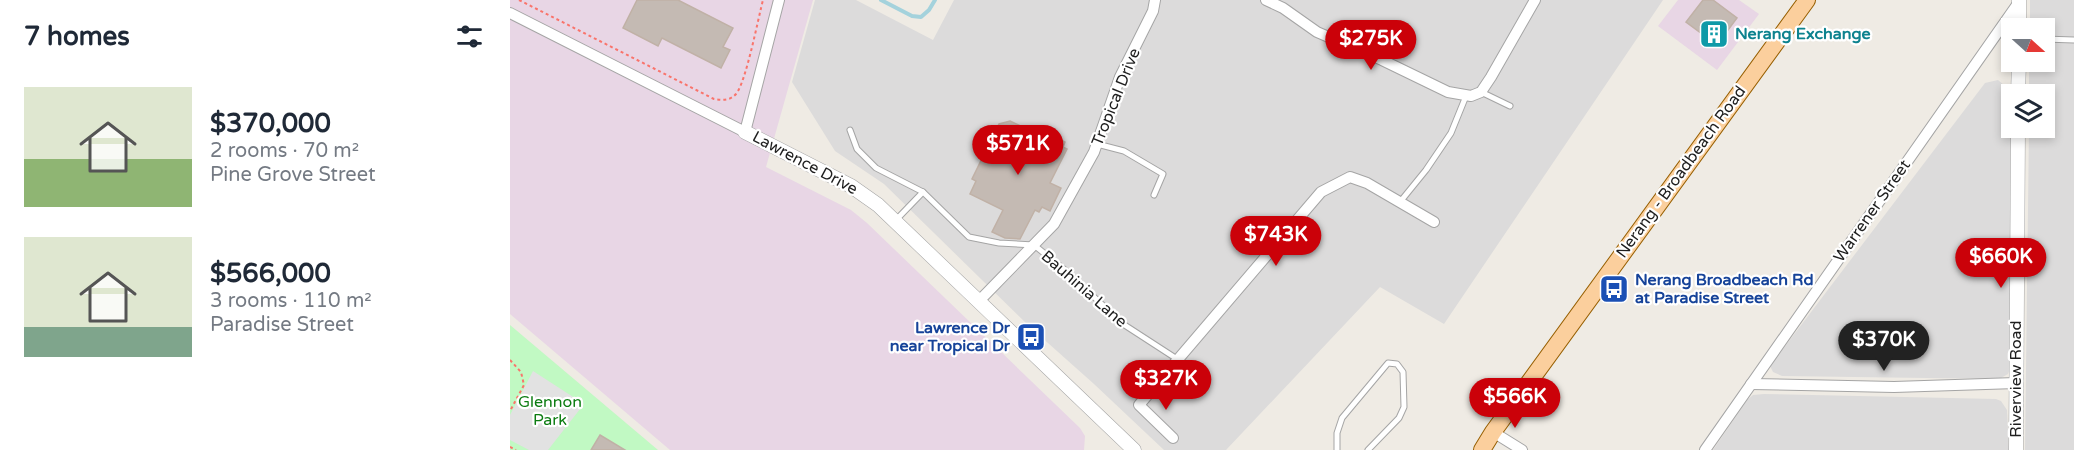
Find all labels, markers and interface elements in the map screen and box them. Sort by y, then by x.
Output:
building icon: Nerang Exchange [1698,18,1730,50]
north arrow [2001,18,2055,72]
map controls [2001,18,2055,138]
icon: filters [453,20,486,53]
pin: $275K [1329,20,1413,71]
text: 7 homes [24,21,130,52]
place label: Nerang Exchange [1735,24,1871,44]
text: $275K [1339,27,1403,51]
street label: Tropical Drive [1087,45,1145,149]
street label: Nerang - Broadbeach Road [1612,82,1750,262]
button: layers [2001,84,2055,138]
text: $370,000 [210,108,331,139]
icon: home [72,111,144,183]
pin: $571K [976,125,1060,176]
street label: Lawrence Drive [749,127,861,199]
text: $571K [986,132,1050,156]
text: 2 rooms · 70 m² [210,139,359,163]
street label: Warrener Street [1829,156,1915,266]
text: Pine Grove Street [210,163,376,187]
pin: $743K [1234,216,1318,267]
text: $743K [1244,223,1308,247]
pin: $660K [1959,238,2043,289]
text: $660K [1969,245,2033,269]
street label: Bauhinia Lane [1037,246,1131,332]
text: $566,000 [210,258,331,289]
icon: home [72,261,144,333]
place label: Nerang Broadbeach Rd at Paradise Street [1635,270,1814,308]
bus stop icon: Nerang Broadbeach Rd at Paradise Street [1598,273,1630,305]
text: 3 rooms · 110 m² [210,289,372,313]
text: Paradise Street [210,313,354,337]
place label: Lawrence Dr near Tropical Dr [890,318,1011,356]
street label: Riverview Road [2006,320,2026,438]
bus stop icon: Lawrence Dr near Tropical Dr [1015,321,1047,353]
pin: $370K [1842,321,1926,372]
text: $370K [1852,328,1916,352]
pin: $327K [1124,360,1208,411]
text: $327K [1134,367,1198,391]
pin: $566K [1473,378,1557,429]
text: $566K [1483,385,1547,409]
park label: Glennon Park [518,392,582,430]

